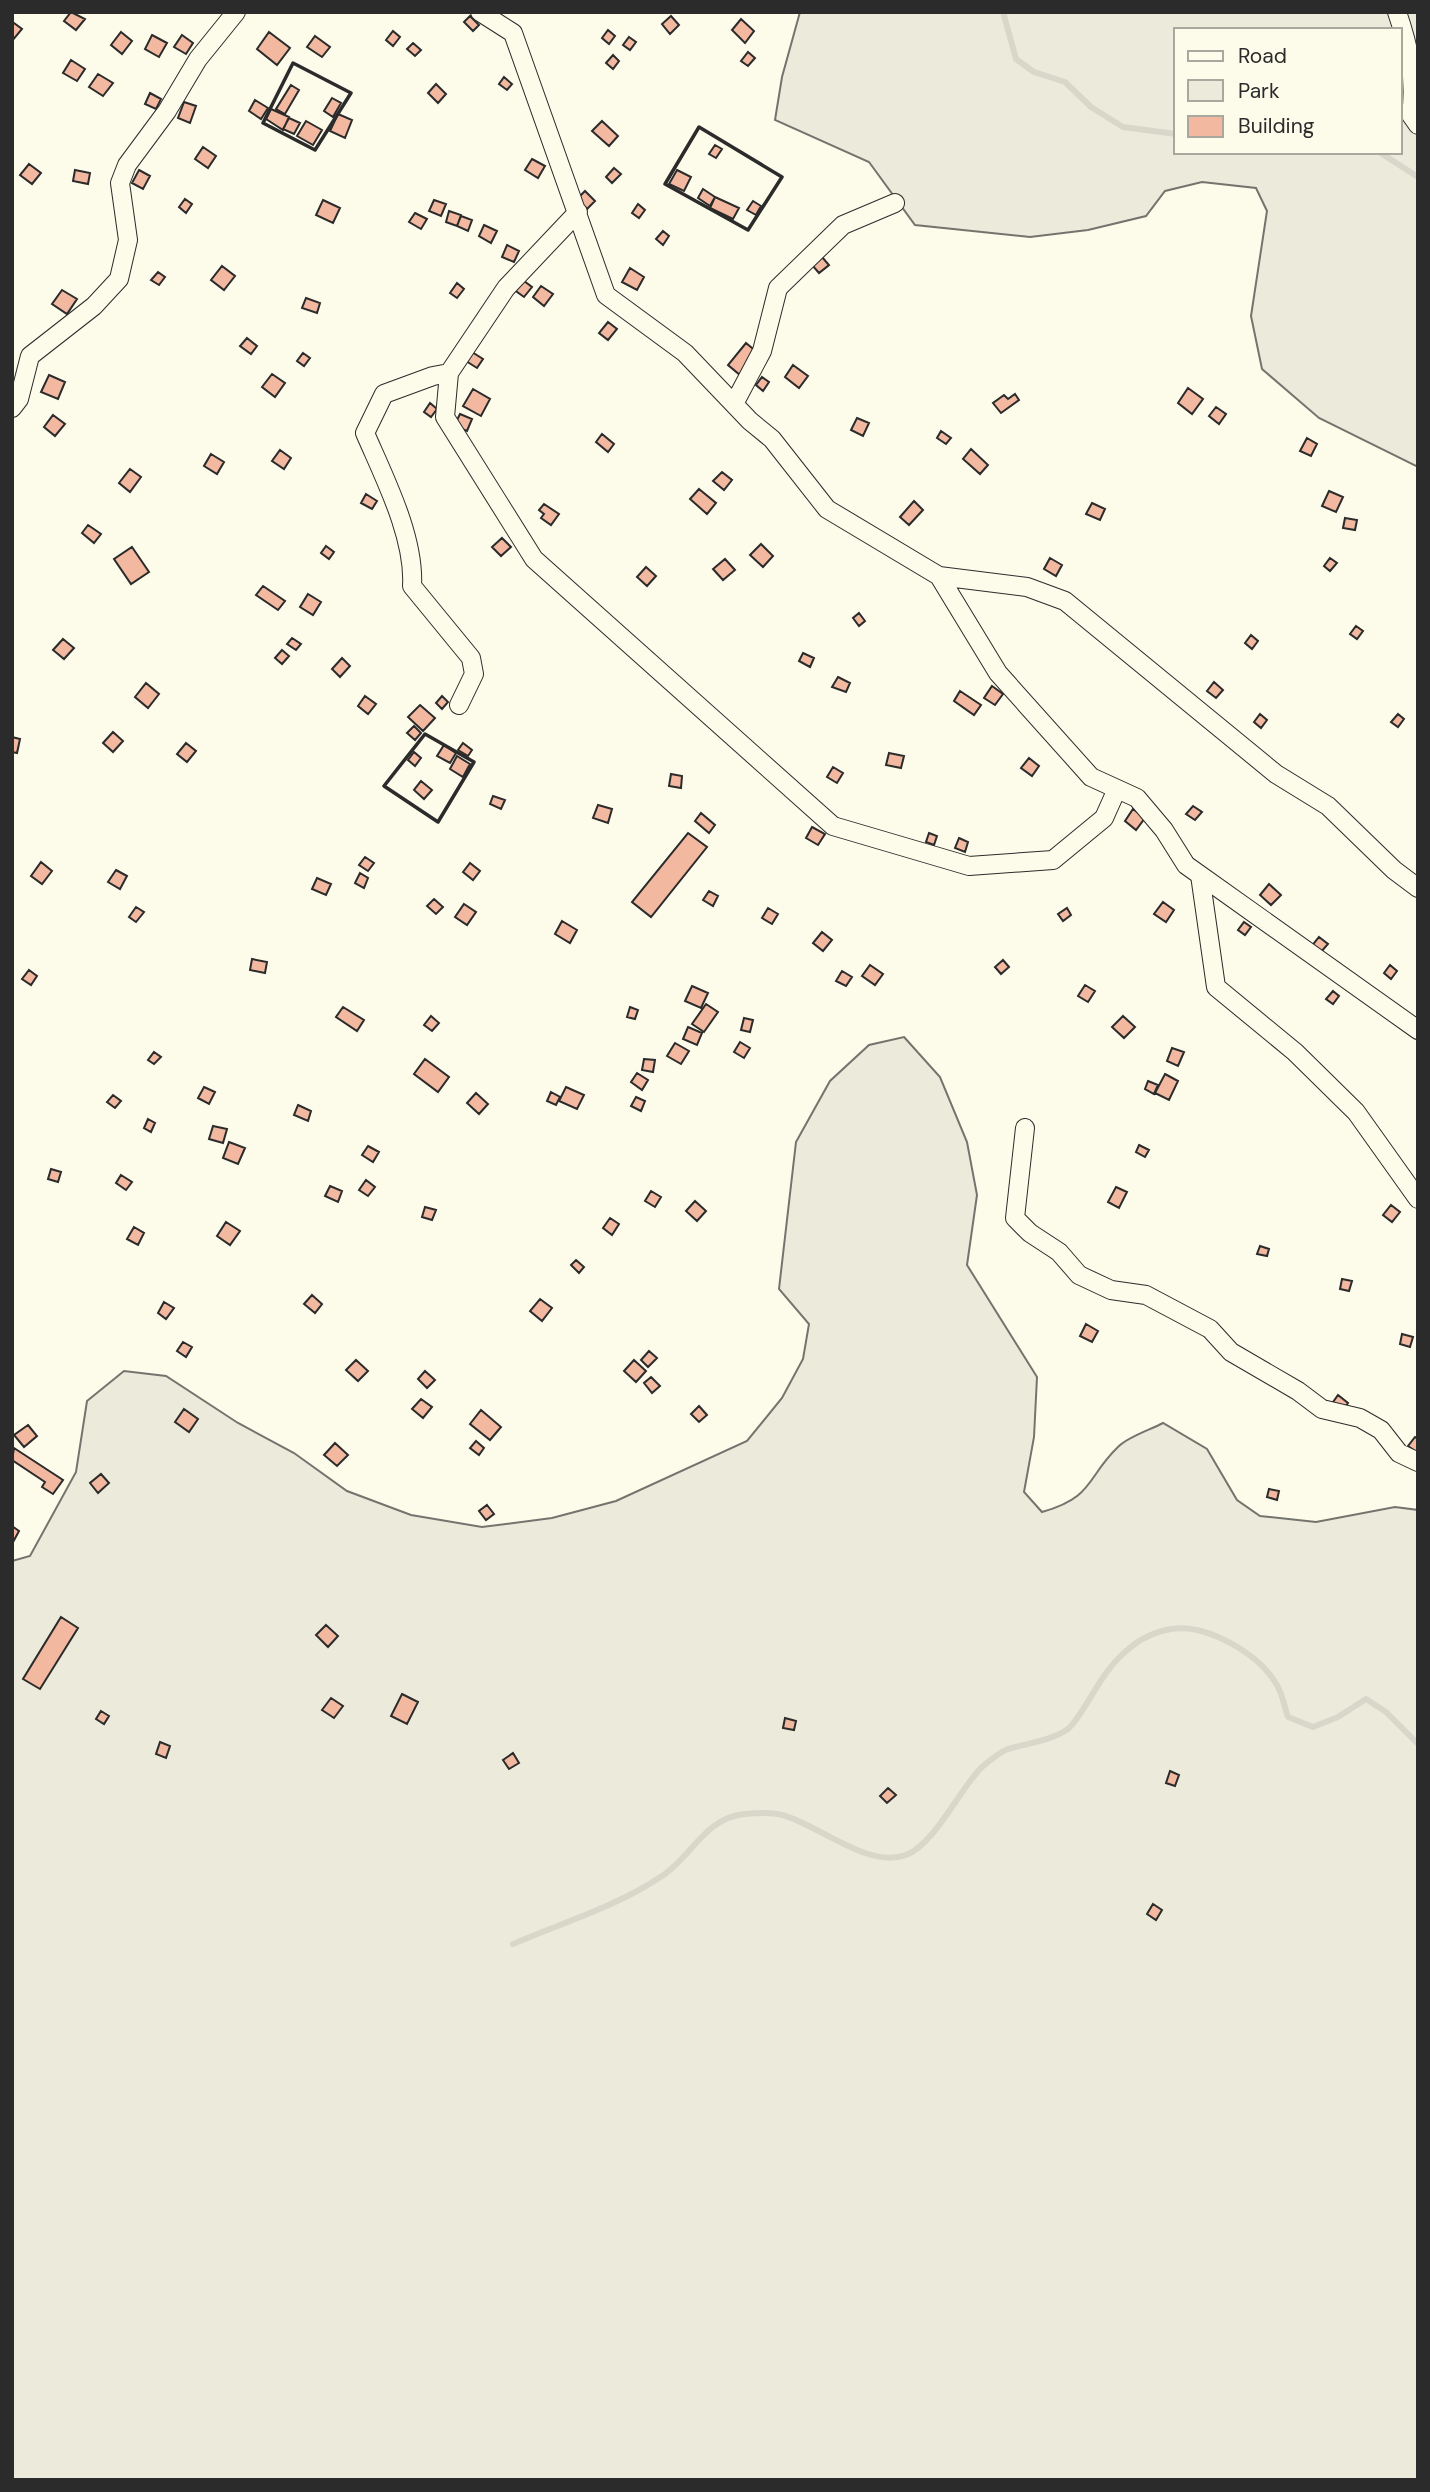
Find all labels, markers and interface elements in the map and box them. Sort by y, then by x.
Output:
legend [1174,28,1402,154]
text: Road [1238,42,1287,70]
text: Park [1238,77,1280,105]
text: Building [1238,112,1315,140]

